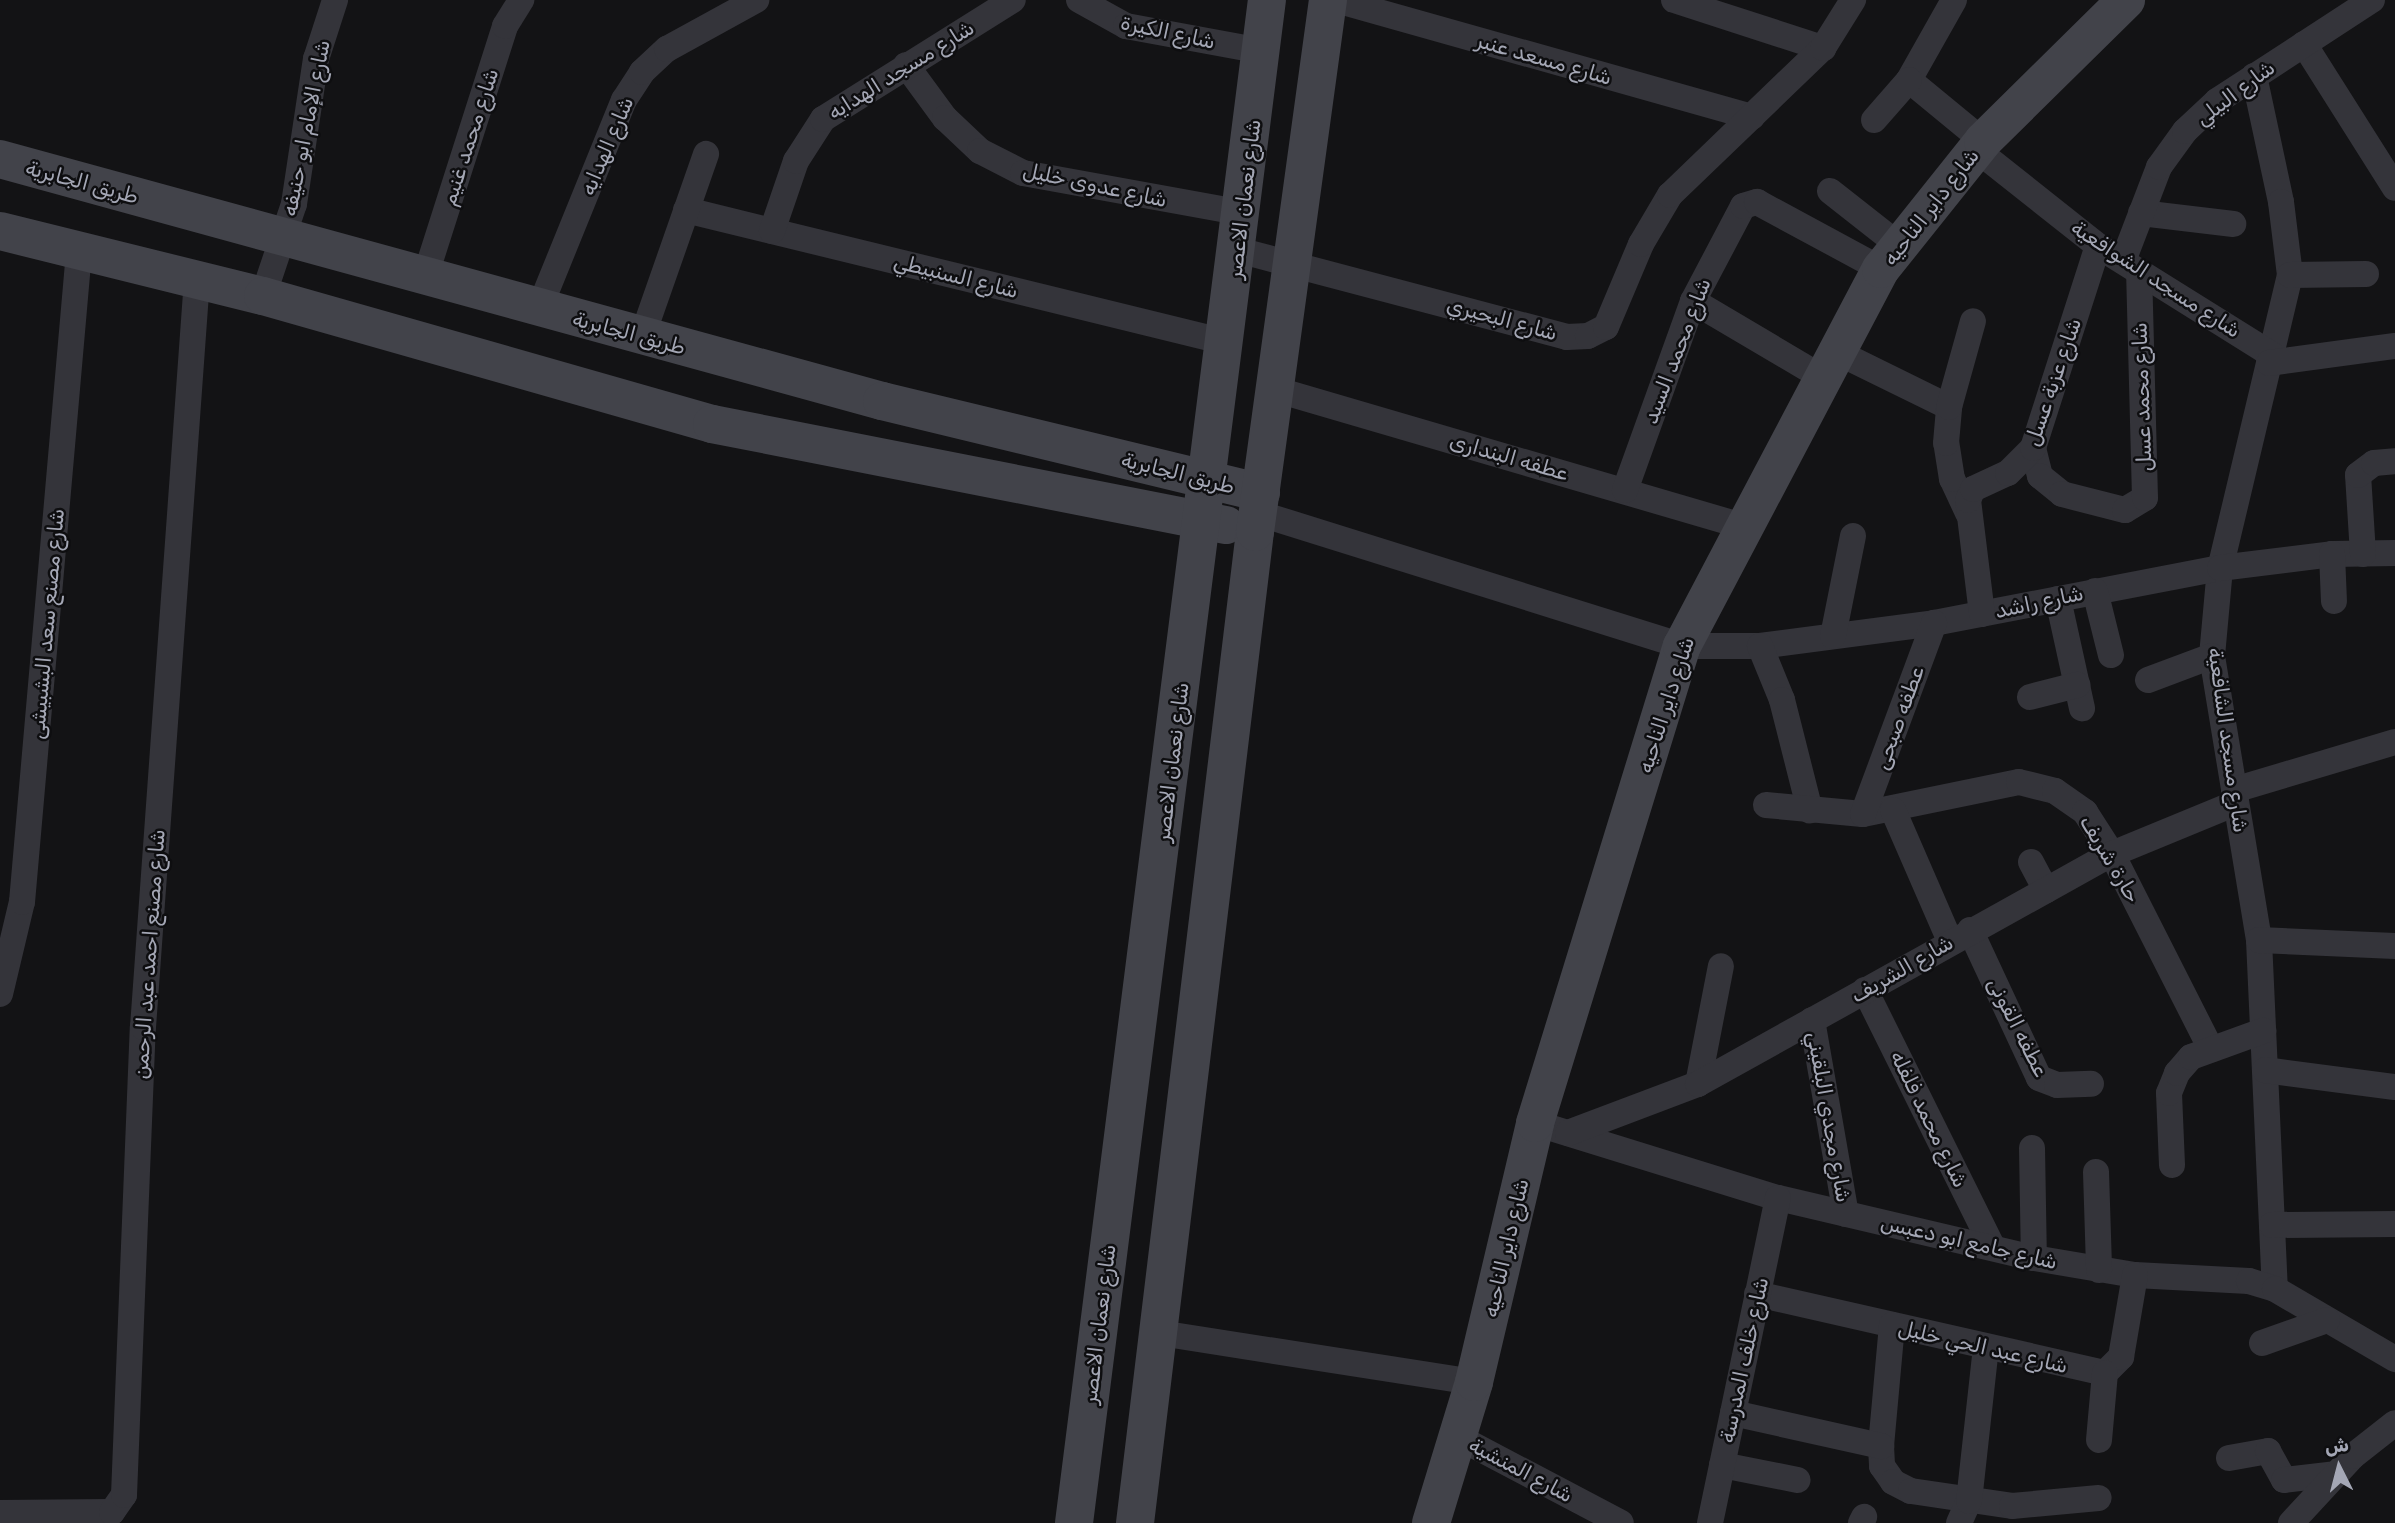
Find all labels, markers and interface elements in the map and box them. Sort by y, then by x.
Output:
street label: شارع الكيرة [1118,10,1218,54]
street label: شارع مسجد الهدايه [823,15,979,125]
street label: شارع مسعد عنبر [1473,28,1615,90]
street label: شارع الإمام ابو حنيفه [277,38,335,218]
street label: شارع البيلي [2190,55,2280,131]
street label: شارع محمد غنيم [436,65,504,209]
street label: شارع الهدايه [575,93,639,199]
street label: شارع نعمان الاعصر [1222,118,1266,280]
street label: شارع داير الناحيه [1877,143,1985,271]
street label: طريق الجابرية [23,155,141,209]
street label: شارع عدوى خليل [1021,157,1169,213]
street label: شارع مسجد الشوافعية [2066,215,2246,343]
street label: شارع السنبيطي [891,248,1021,304]
street label: شارع محمد السيد [1638,275,1716,427]
street label: شارع البحيري [1444,292,1560,346]
street label: طريق الجابرية [570,306,688,360]
street label: شارع عزبة عسل [2019,315,2087,449]
street label: شارع محمد عسل [2127,322,2157,472]
street label: عطفه البندارى [1447,428,1571,486]
street label: طريق الجابرية [1119,447,1237,499]
street label: شارع مصنع سعد البشبيشى [24,507,70,741]
street label: شارع راشد [1992,580,2086,624]
street label: شارع داير الناحيه [1632,634,1700,776]
street label: شارع مسجد الشافعية [2203,646,2253,834]
street label: عطفه صبحى [1869,663,1929,773]
street label: شارع نعمان الاعصر [1150,681,1194,843]
street label: حارة شريف [2074,811,2146,907]
street label: شارع مصنع احمد عبد الرحمن [128,828,170,1080]
street label: شارع الشريف [1846,930,1958,1008]
street label: عطفه القونى [1982,973,2054,1081]
street label: شارع مجدي البلقيني [1802,1030,1856,1204]
street label: شارع محمد فلفله [1885,1046,1973,1192]
street label: شارع داير الناحيه [1478,1176,1534,1320]
street label: شارع جامع ابو دعبس [1878,1209,2060,1275]
street label: شارع نعمان الاعصر [1077,1243,1121,1405]
street label: شارع خلف المدرسة [1714,1275,1774,1445]
street label: شارع عبد الحي خليل [1896,1315,2070,1379]
street label: شارع المنشية [1465,1432,1577,1508]
north arrow [2304,1432,2374,1502]
text: ش [2324,1433,2350,1458]

